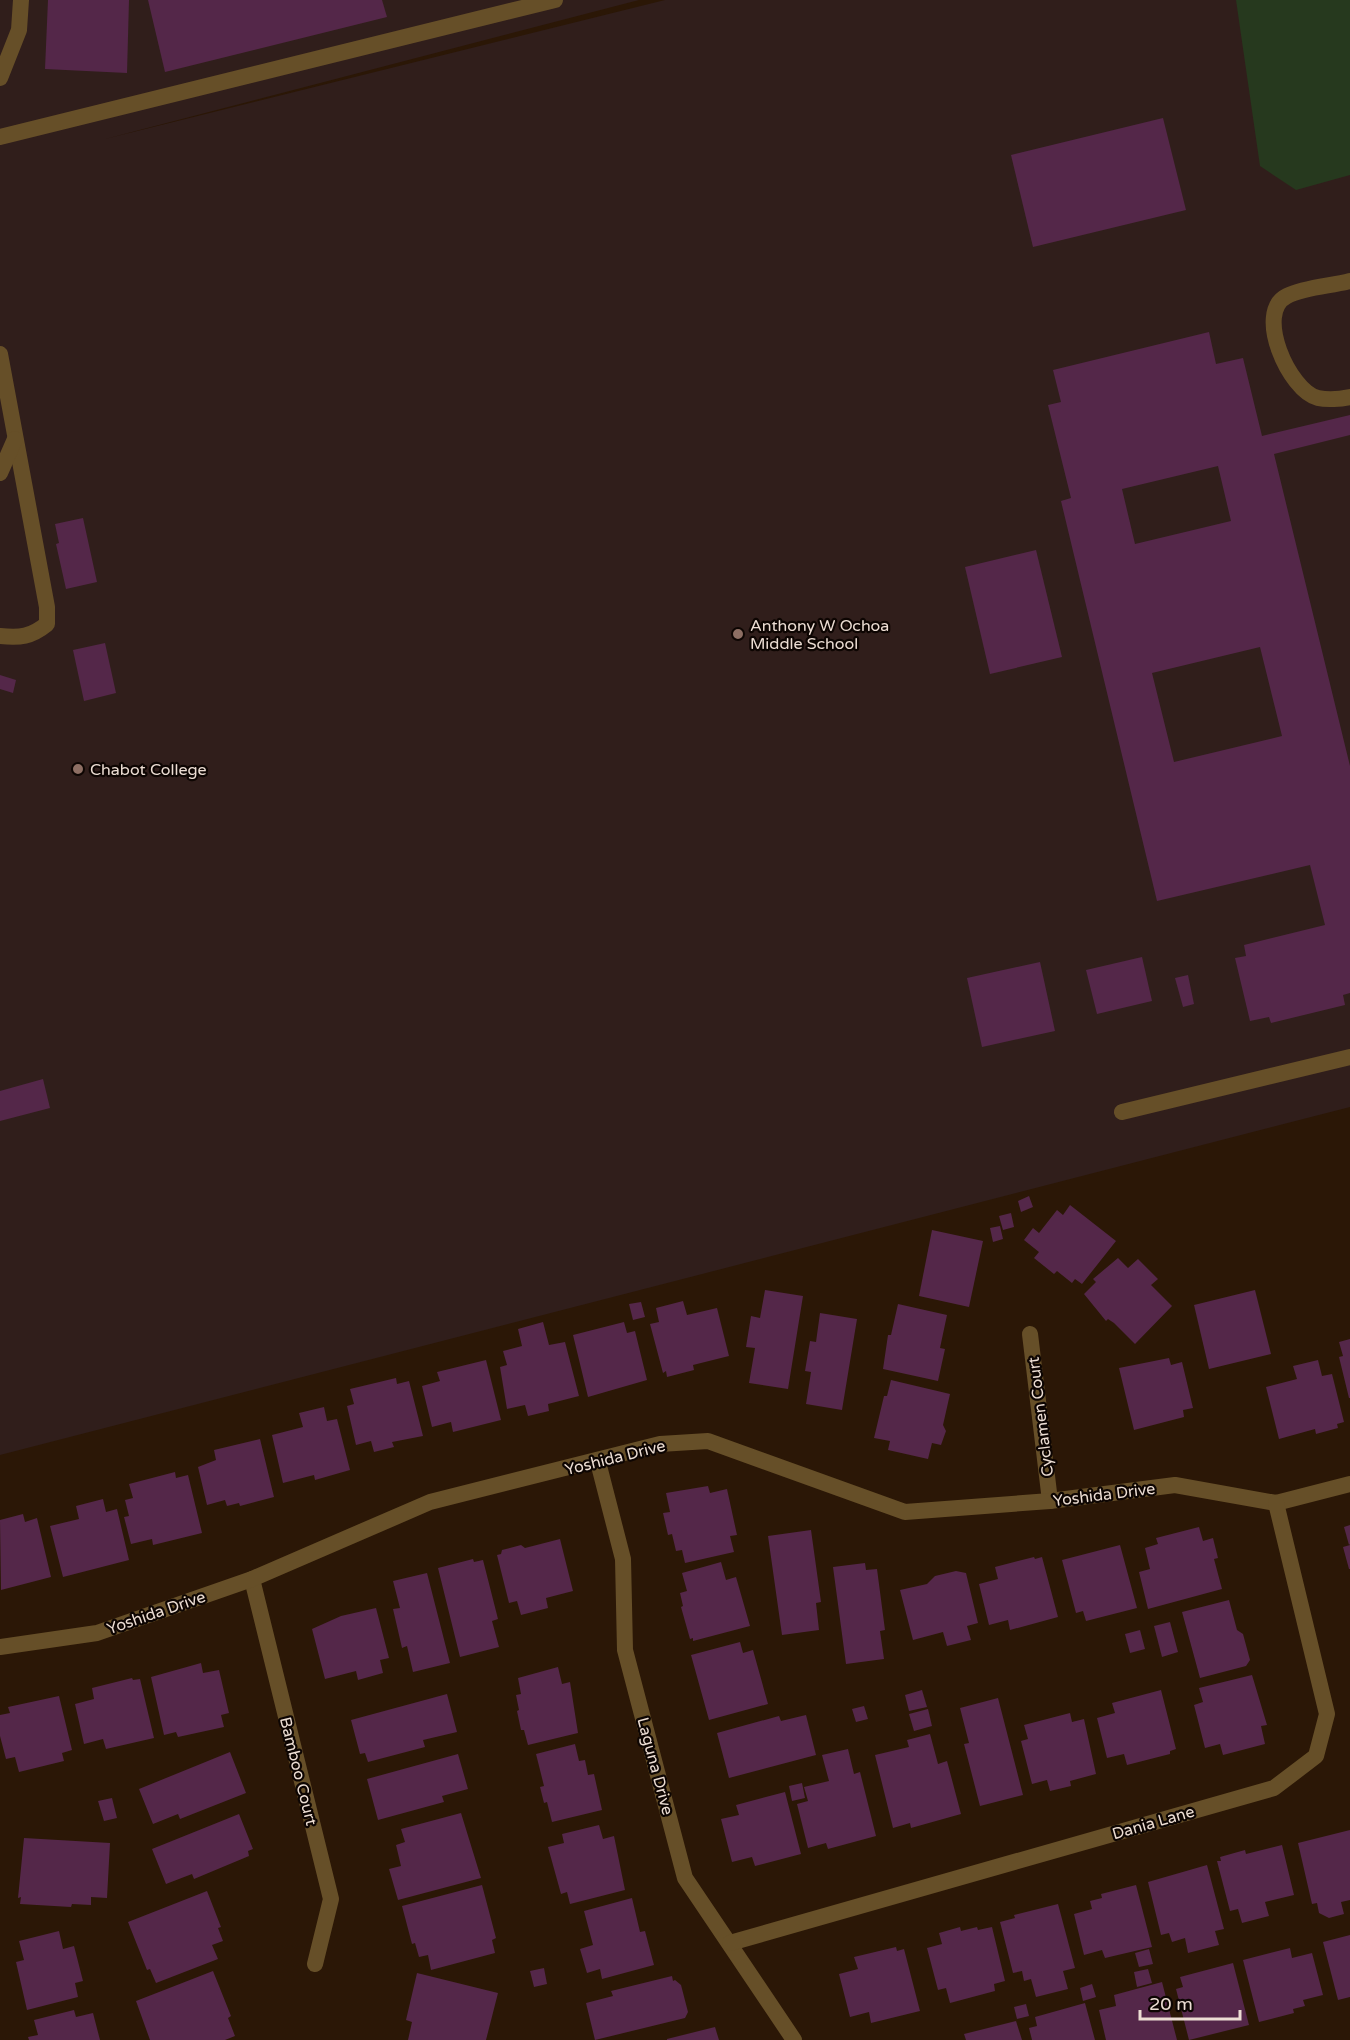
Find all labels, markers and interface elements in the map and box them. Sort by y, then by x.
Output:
place label: Anthony W Ochoa Middle School [750,616,889,654]
marker: Anthony W Ochoa Middle School [731,627,745,641]
place label: Chabot College [90,760,207,780]
marker: Chabot College [71,762,85,776]
street label: Cyclamen Court [1024,1356,1058,1478]
street label: Yoshida Drive [563,1436,668,1480]
street label: Yoshida Drive [1052,1479,1156,1511]
street label: Yoshida Drive [104,1587,208,1639]
street label: Bamboo Court [275,1715,321,1828]
street label: Laguna Drive [632,1715,678,1817]
street label: Dania Lane [1110,1802,1197,1844]
scale bar [1140,1983,1240,2021]
text: 20 m [1149,1993,1193,2015]

